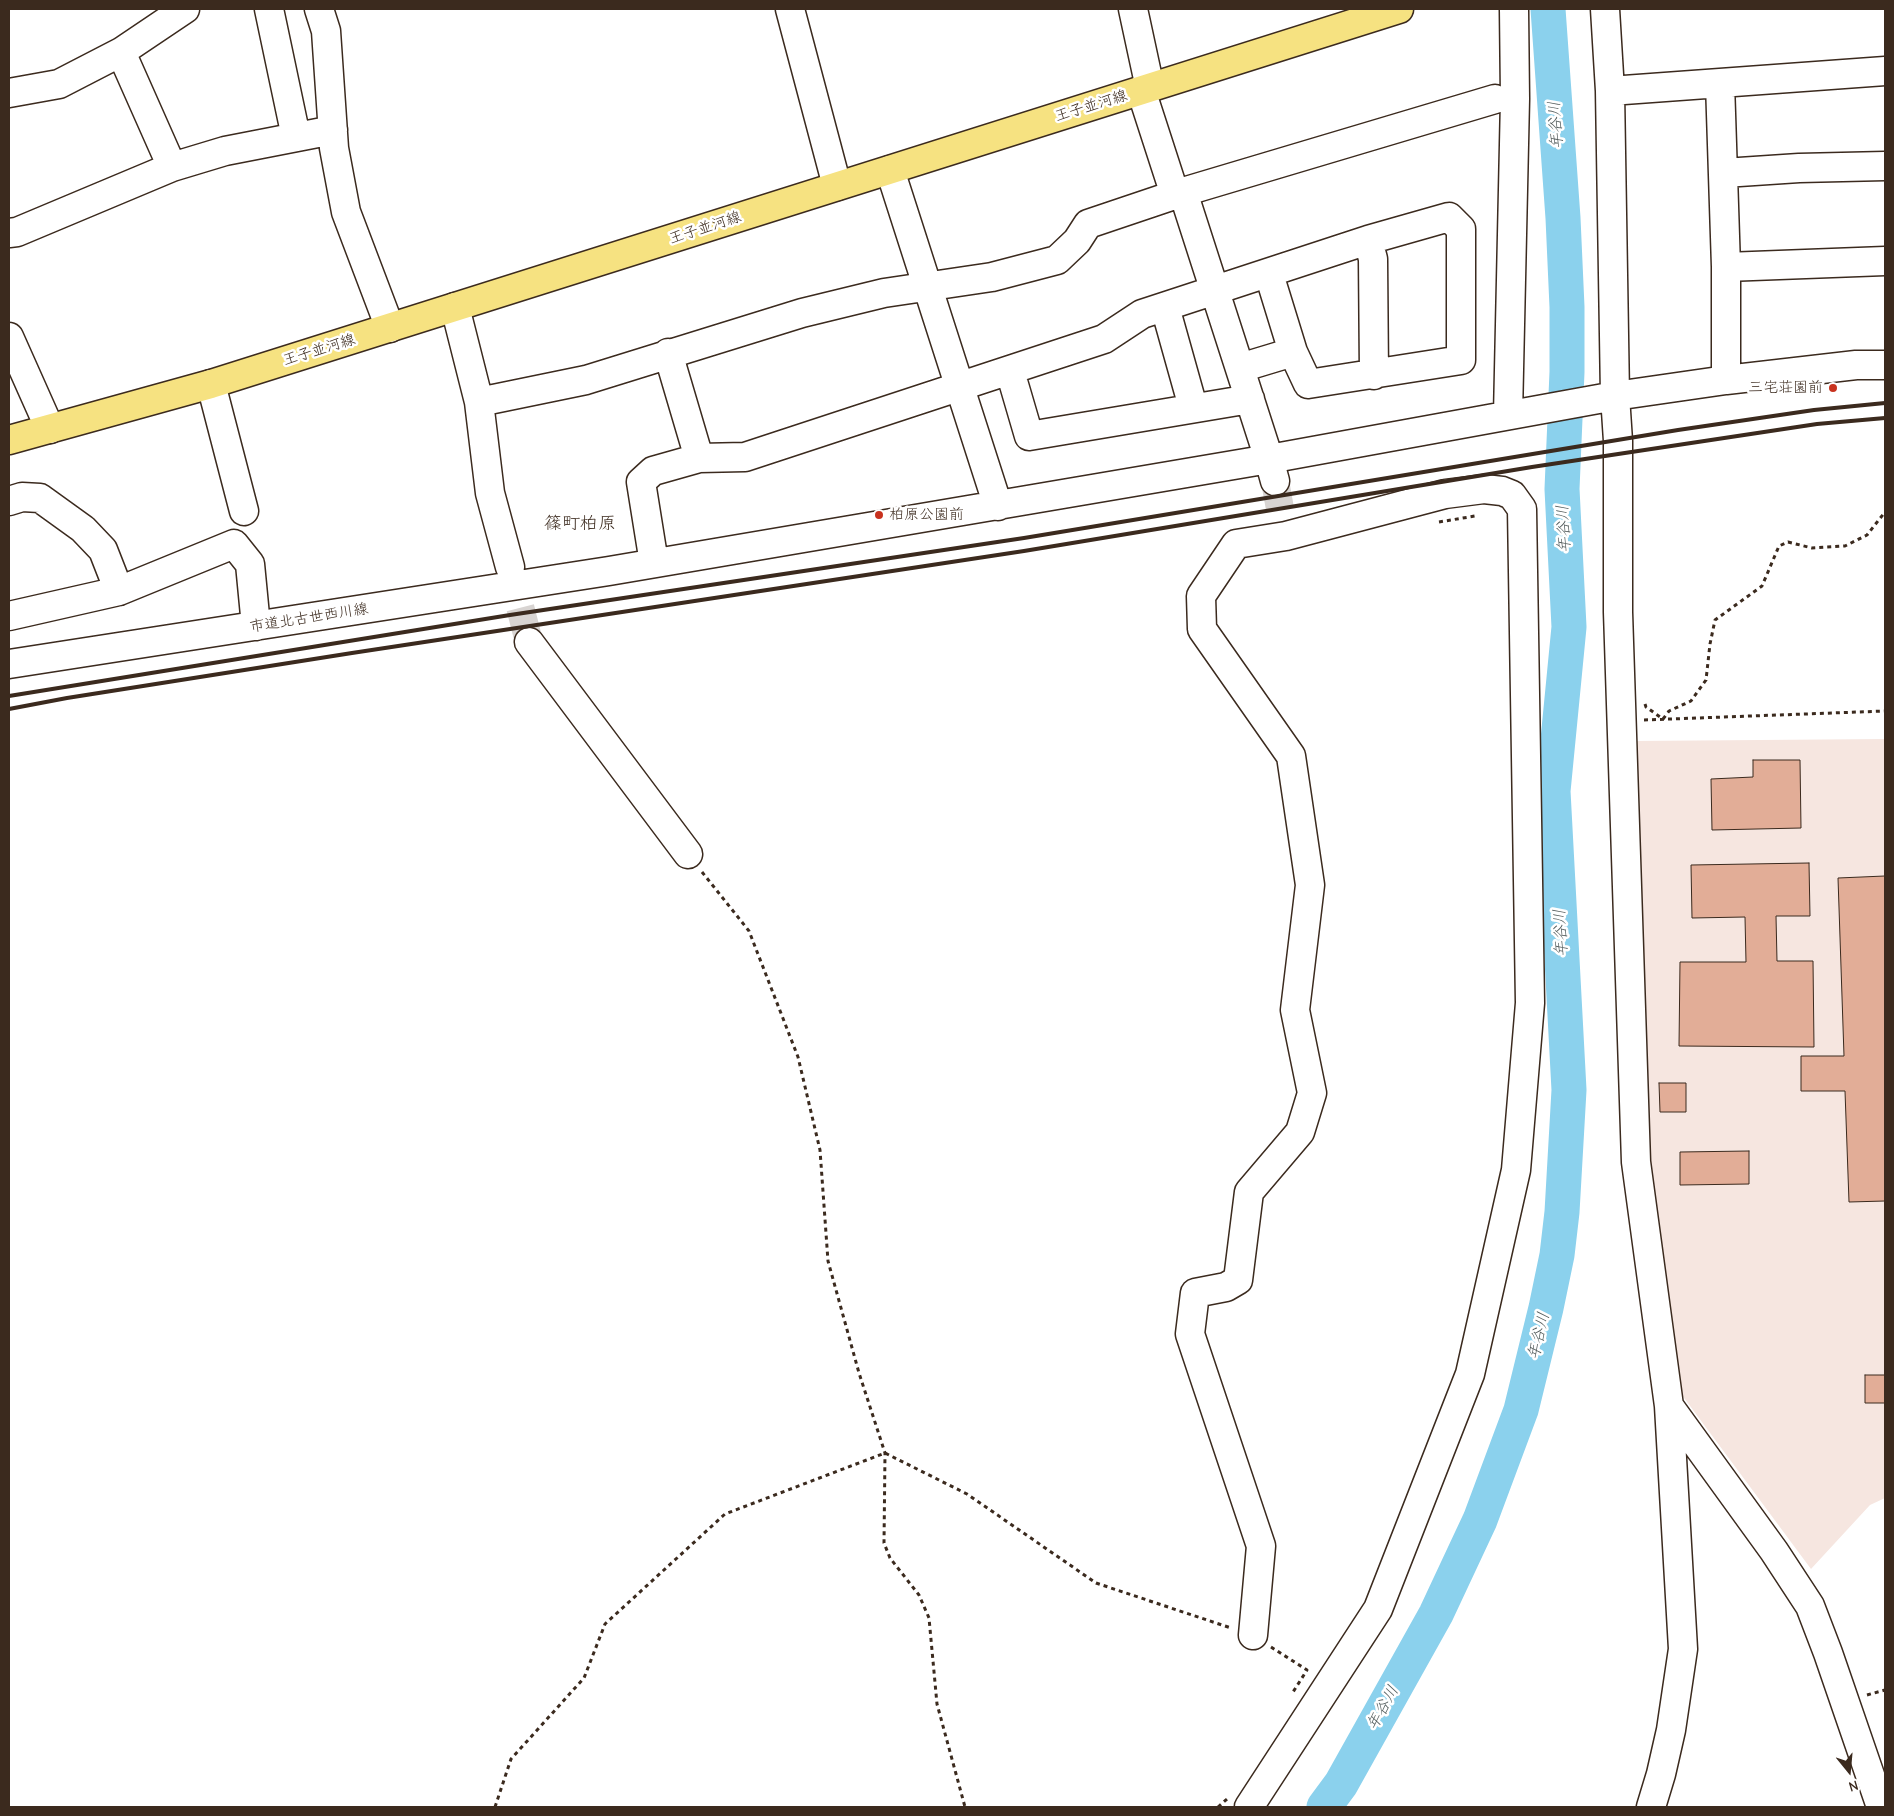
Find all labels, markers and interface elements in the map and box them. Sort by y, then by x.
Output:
street label: 王子並河線 [1053,86,1129,126]
water label: 年谷川 [1545,100,1567,150]
street label: 王子並河線 [667,208,743,248]
street label: 王子並河線 [281,330,357,370]
place label: 三宅荘園前 [1748,379,1823,397]
marker: 三宅荘園前 [1827,382,1839,394]
water label: 年谷川 [1553,505,1575,553]
place label: 柏原公園前 [889,506,964,524]
marker: 柏原公園前 [873,509,885,521]
district label: 篠町柏原 [544,513,616,535]
street label: 市道北古世西川線 [248,600,370,636]
water label: 年谷川 [1550,909,1572,957]
water label: 年谷川 [1524,1310,1554,1362]
water label: 年谷川 [1363,1682,1403,1734]
north arrow [1824,1746,1874,1796]
text: N [1847,1776,1860,1795]

